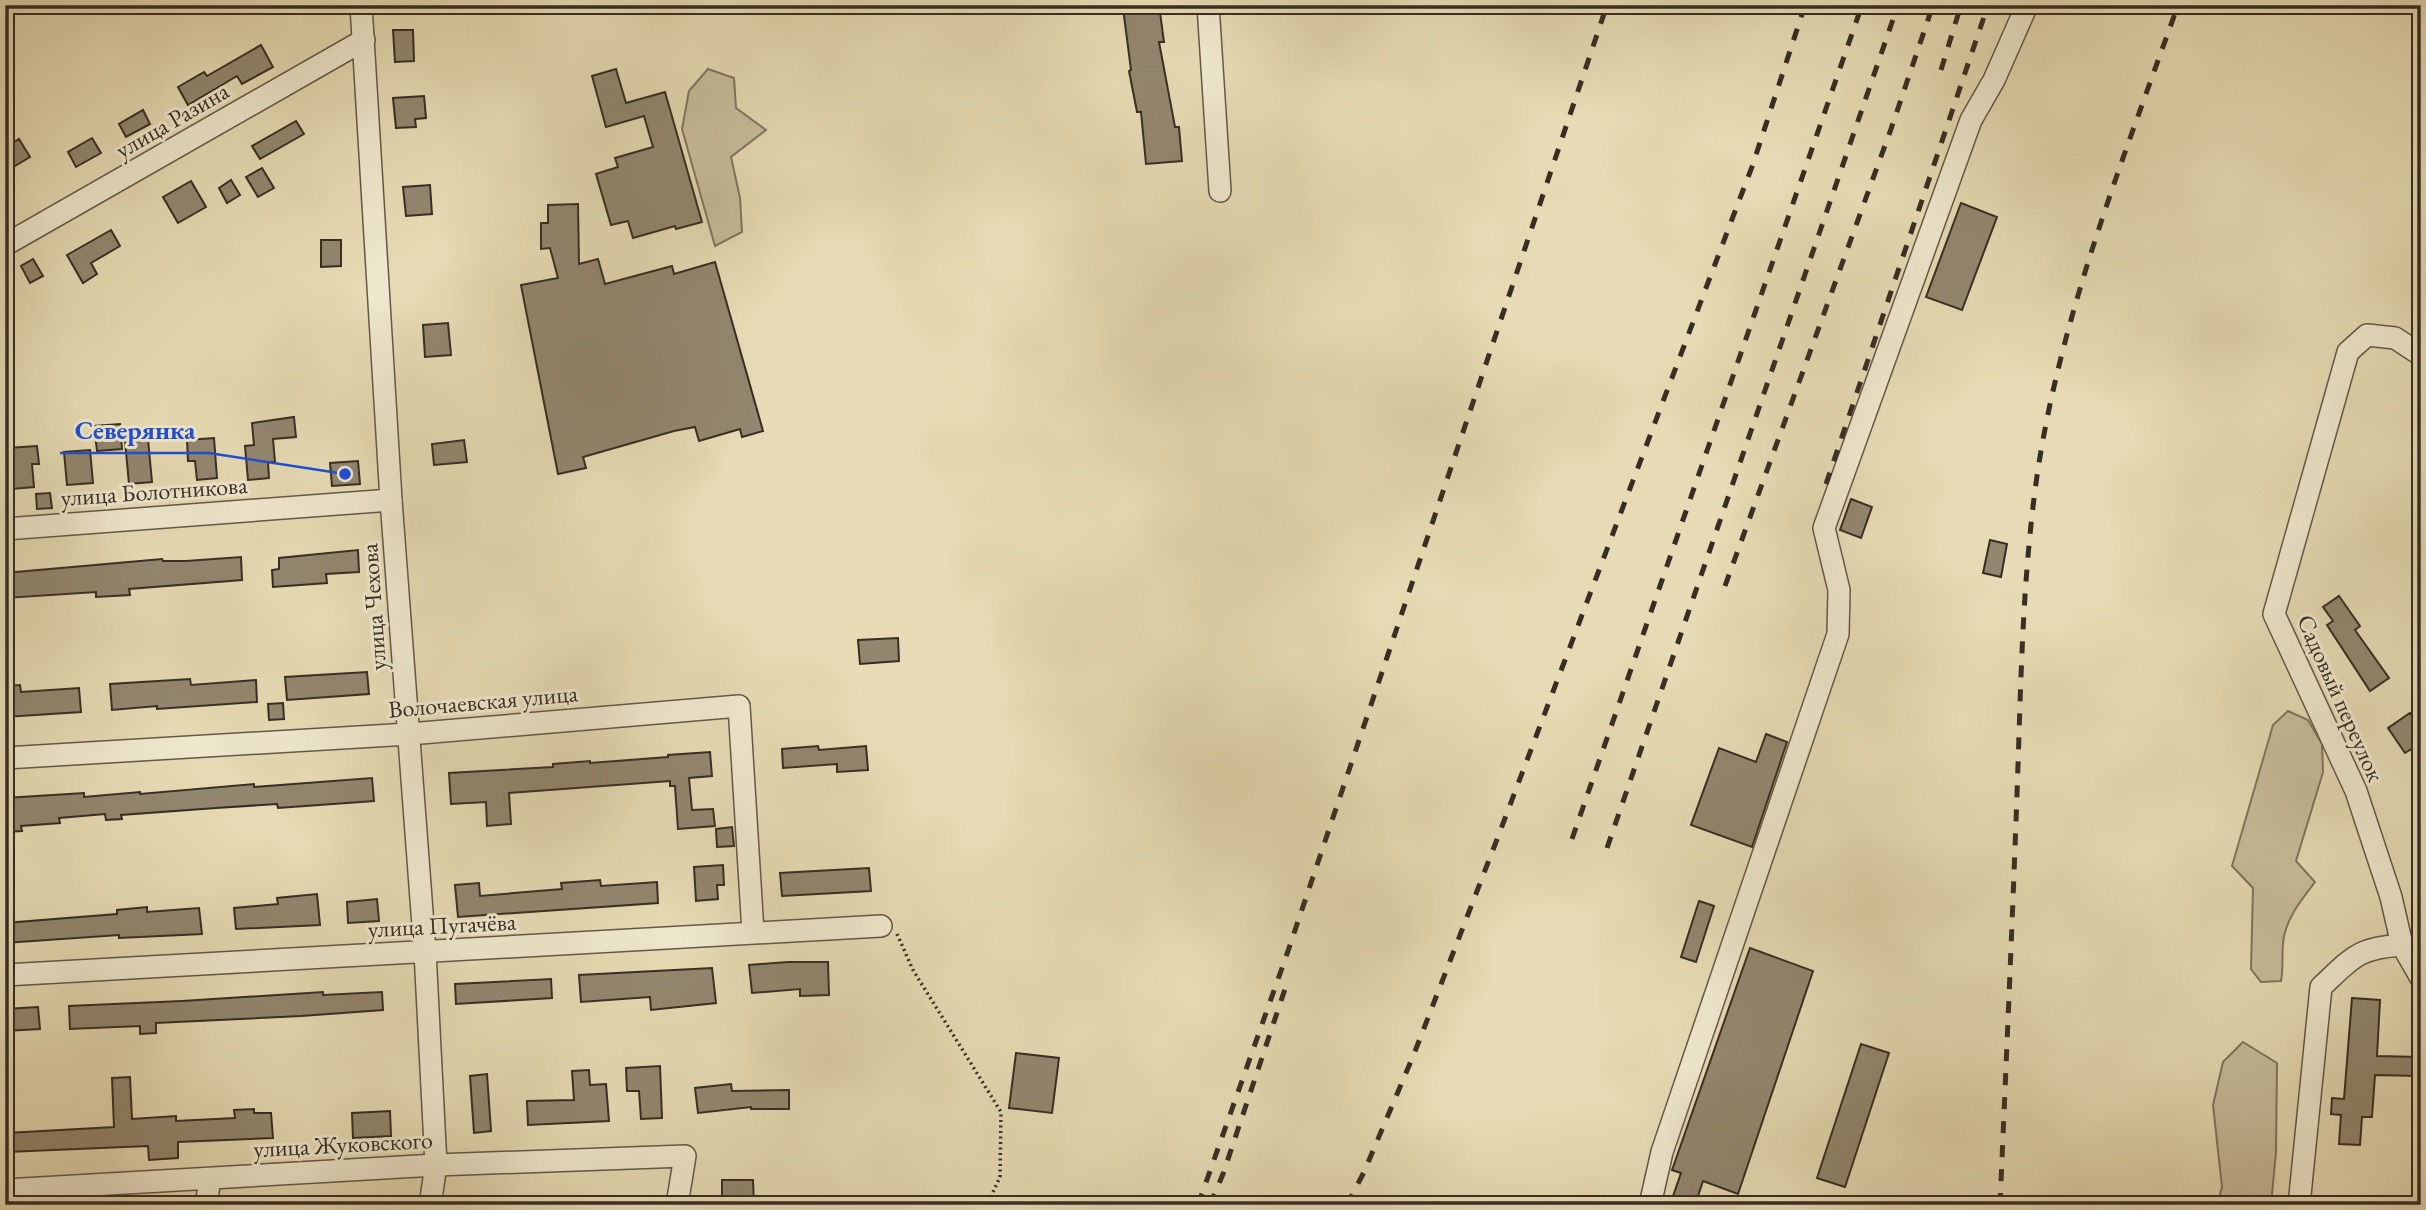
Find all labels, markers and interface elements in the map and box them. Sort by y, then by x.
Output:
street label: улица Разина [110,75,235,165]
callout: Северянка [60,406,209,453]
text: Северянка [75,413,196,447]
street label: улица Болотникова [60,469,249,513]
street label: улица Чехова [353,542,393,672]
street label: Садовый переулок [2290,610,2392,787]
street label: Волочаевская улица [387,677,580,725]
street label: улица Пугачёва [367,906,517,944]
street label: улица Жуковского [252,1124,434,1164]

